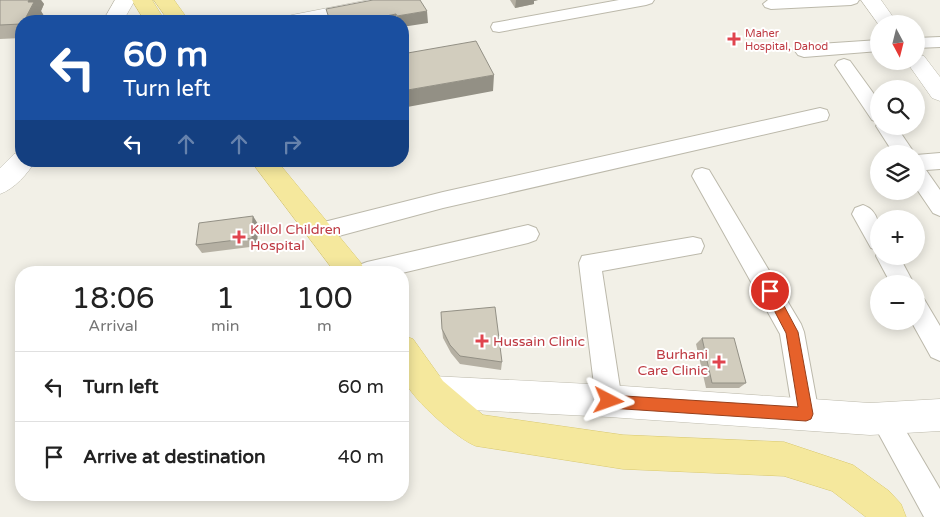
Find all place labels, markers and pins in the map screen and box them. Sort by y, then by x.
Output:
place label: Maher Hospital, Dahod [745,27,828,53]
marker: Maher Hospital, Dahod [727,32,741,46]
place label: Killol Children Hospital [250,221,341,254]
marker: Killol Children Hospital [232,230,246,244]
pin [749,270,791,312]
place label: Hussain Clinic [493,333,585,350]
marker: Hussain Clinic [475,334,489,348]
place label: Burhani Care Clinic [638,346,708,379]
marker: Burhani Care Clinic [712,355,726,369]

